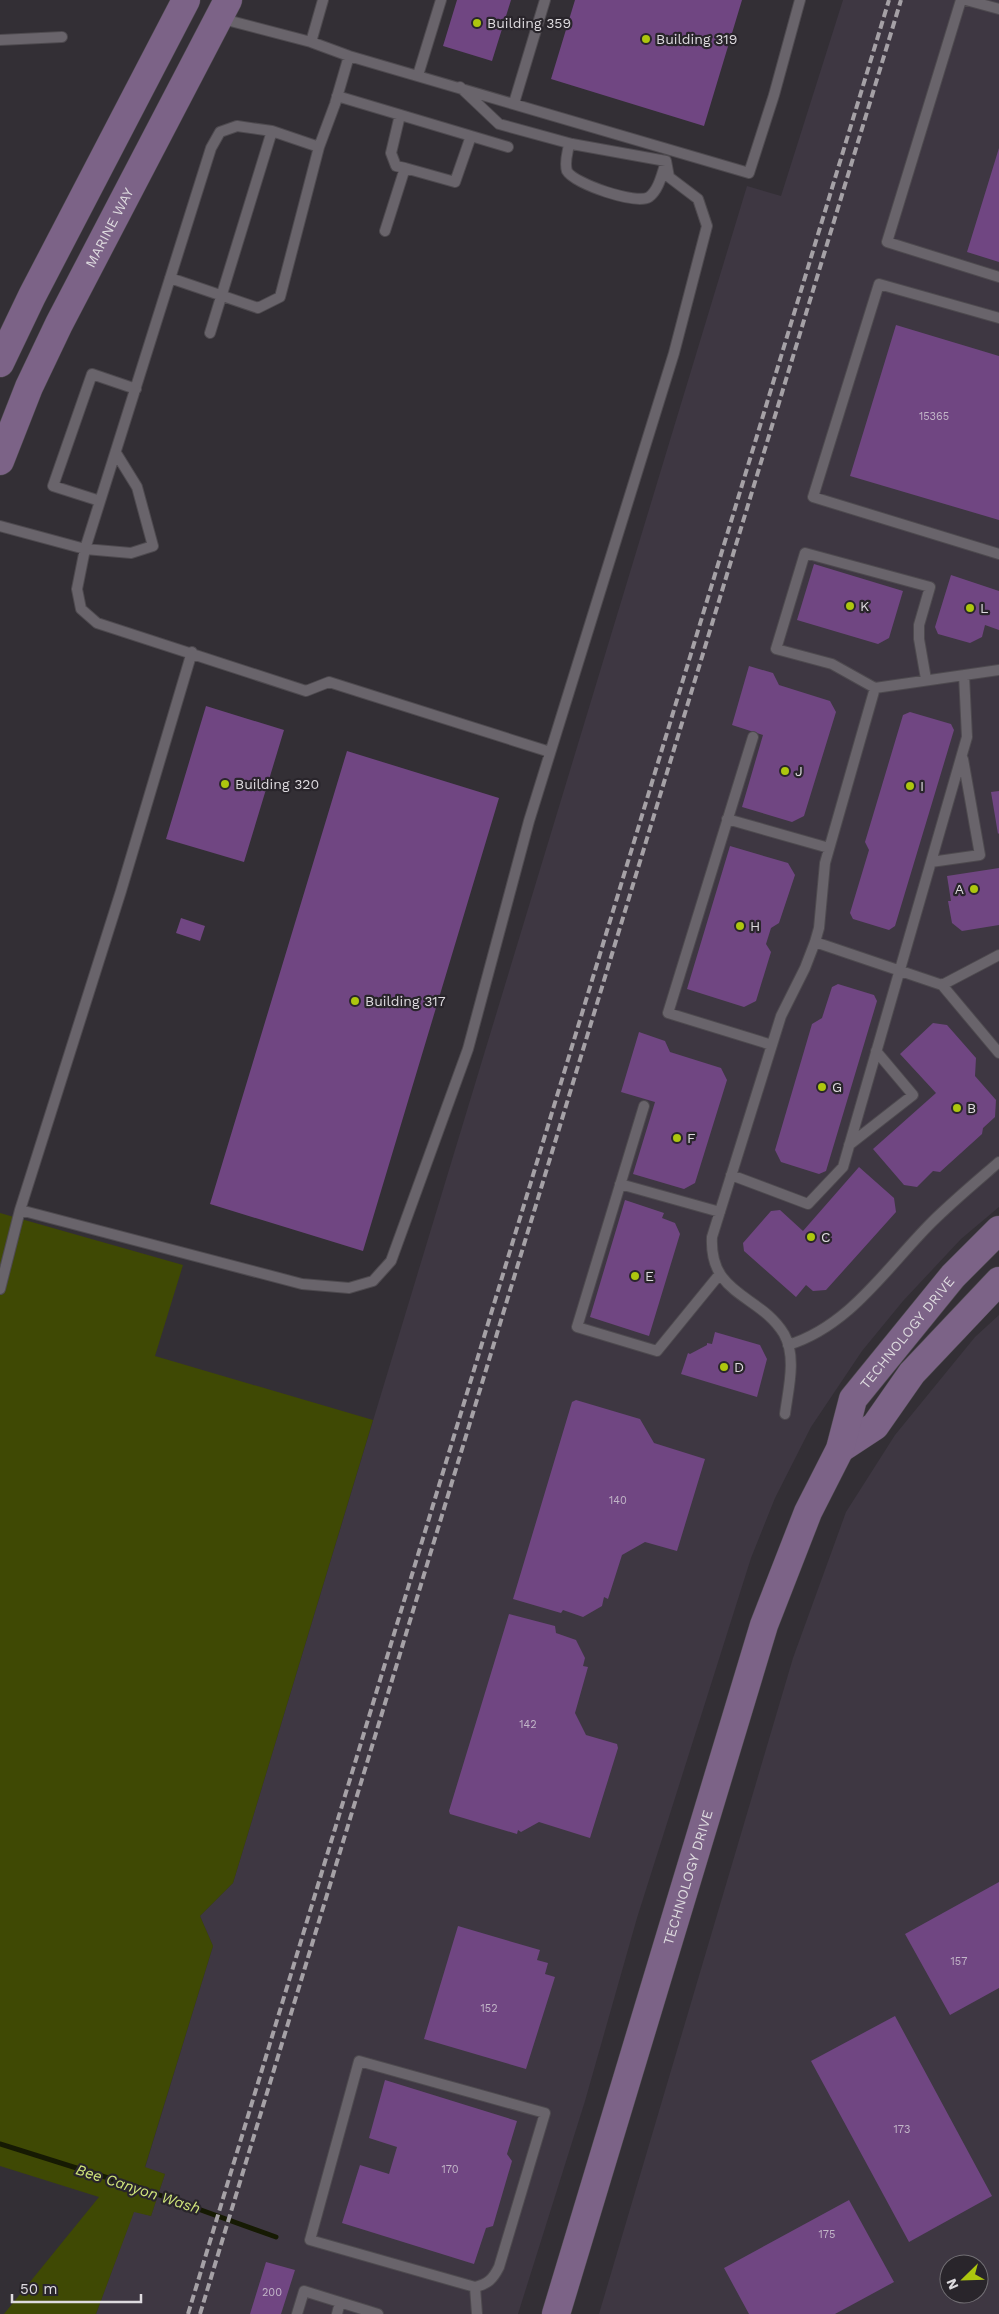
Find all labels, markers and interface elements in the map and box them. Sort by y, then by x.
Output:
place label: Building 359 [487,15,571,31]
marker: Building 359 [471,17,483,29]
place label: Building 319 [656,31,737,47]
marker: Building 319 [640,33,652,45]
street label: MARINE WAY [82,185,137,270]
house number: 15365 [919,410,949,423]
place label: K [860,598,869,614]
marker: K [844,600,856,612]
place label: L [980,600,988,616]
marker: L [964,602,976,614]
place label: J [795,763,803,779]
marker: J [779,765,791,777]
place label: Building 320 [235,776,319,792]
marker: Building 320 [219,778,231,790]
place label: I [920,778,924,794]
marker: I [904,780,916,792]
place label: A [955,881,964,897]
marker: A [968,883,980,895]
place label: H [750,918,760,934]
marker: H [734,920,746,932]
place label: Building 317 [365,993,446,1009]
marker: Building 317 [349,995,361,1007]
place label: G [832,1079,842,1095]
marker: G [816,1081,828,1093]
place label: B [967,1100,976,1116]
marker: B [951,1102,963,1114]
place label: F [687,1130,696,1146]
marker: F [671,1132,683,1144]
place label: C [821,1229,831,1245]
marker: C [805,1231,817,1243]
place label: E [645,1268,654,1284]
marker: E [629,1270,641,1282]
street label: TECHNOLOGY DRIVE [857,1273,958,1392]
place label: D [734,1359,744,1375]
marker: D [718,1361,730,1373]
house number: 140 [609,1494,627,1507]
house number: 142 [519,1718,537,1731]
street label: TECHNOLOGY DRIVE [660,1808,716,1947]
house number: 157 [951,1955,967,1968]
house number: 152 [480,2002,498,2015]
house number: 173 [894,2123,910,2136]
water label: Bee Canyon Wash [73,2160,203,2218]
house number: 170 [441,2163,459,2176]
house number: 175 [819,2228,835,2241]
north arrow [939,2254,989,2304]
scale bar [12,2272,141,2304]
text: N [943,2276,961,2292]
text: 50 m [20,2280,57,2298]
house number: 200 [262,2286,282,2299]

